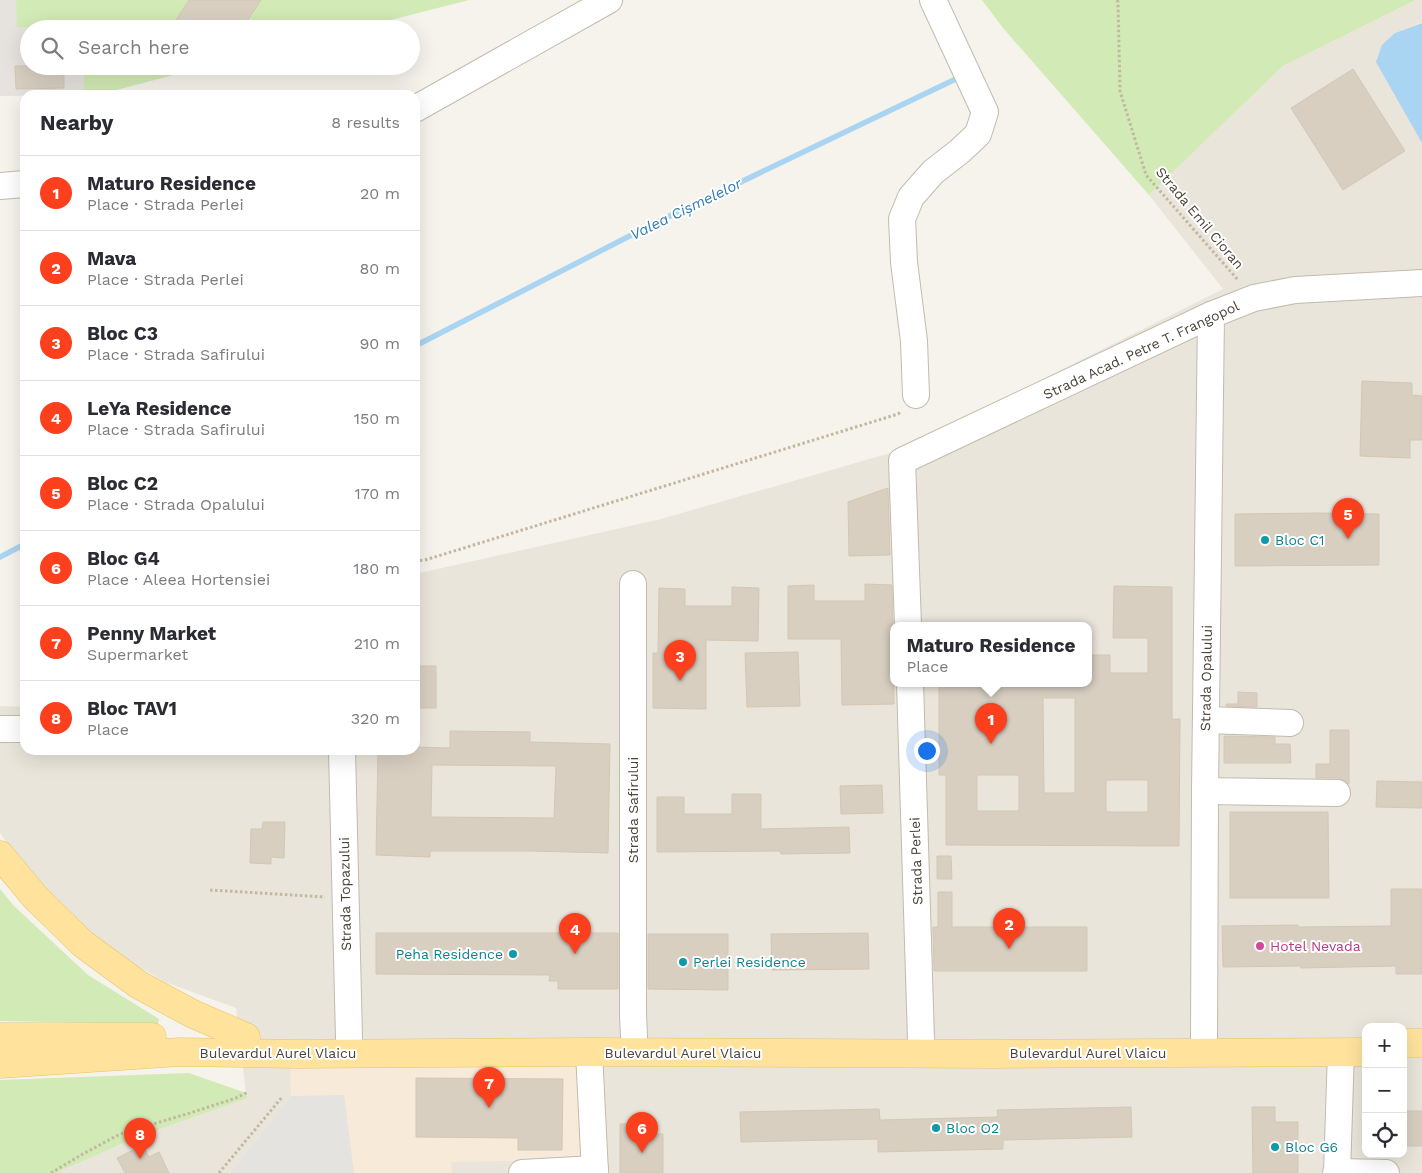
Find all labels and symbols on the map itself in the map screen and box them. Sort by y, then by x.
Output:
street label: Strada Emil Cioran [1153,164,1247,272]
water label: Valea Cișmelelor [627,174,746,244]
street label: Strada Acad. Petre T. Frangopol [1041,297,1242,403]
pin: 5 [1332,498,1364,539]
place label: Bloc C1 [1275,532,1325,548]
marker: Bloc C1 [1259,534,1271,546]
street label: Strada Opalului [1197,625,1215,731]
pin: 3 [664,640,696,681]
pin: 1 [975,703,1007,744]
your location [914,738,940,764]
street label: Strada Safirului [625,757,641,863]
street label: Strada Perlei [906,817,926,905]
street label: Strada Topazului [336,837,354,951]
pin: 2 [993,908,1025,949]
pin: 4 [559,913,591,954]
place label: Hotel Nevada [1270,938,1361,954]
marker: Hotel Nevada [1254,940,1266,952]
place label: Peha Residence [396,946,503,962]
marker: Peha Residence [507,948,519,960]
place label: Perlei Residence [693,954,806,970]
marker: Perlei Residence [677,956,689,968]
street label: Bulevardul Aurel Vlaicu [200,1045,356,1061]
street label: Bulevardul Aurel Vlaicu [605,1045,761,1061]
street label: Bulevardul Aurel Vlaicu [1010,1045,1166,1061]
pin: 7 [473,1067,505,1108]
pin: 6 [626,1112,658,1153]
pin: 8 [124,1118,156,1159]
place label: Bloc O2 [946,1120,999,1136]
marker: Bloc O2 [930,1122,942,1134]
place label: Bloc G6 [1285,1139,1338,1155]
marker: Bloc G6 [1269,1141,1281,1153]

